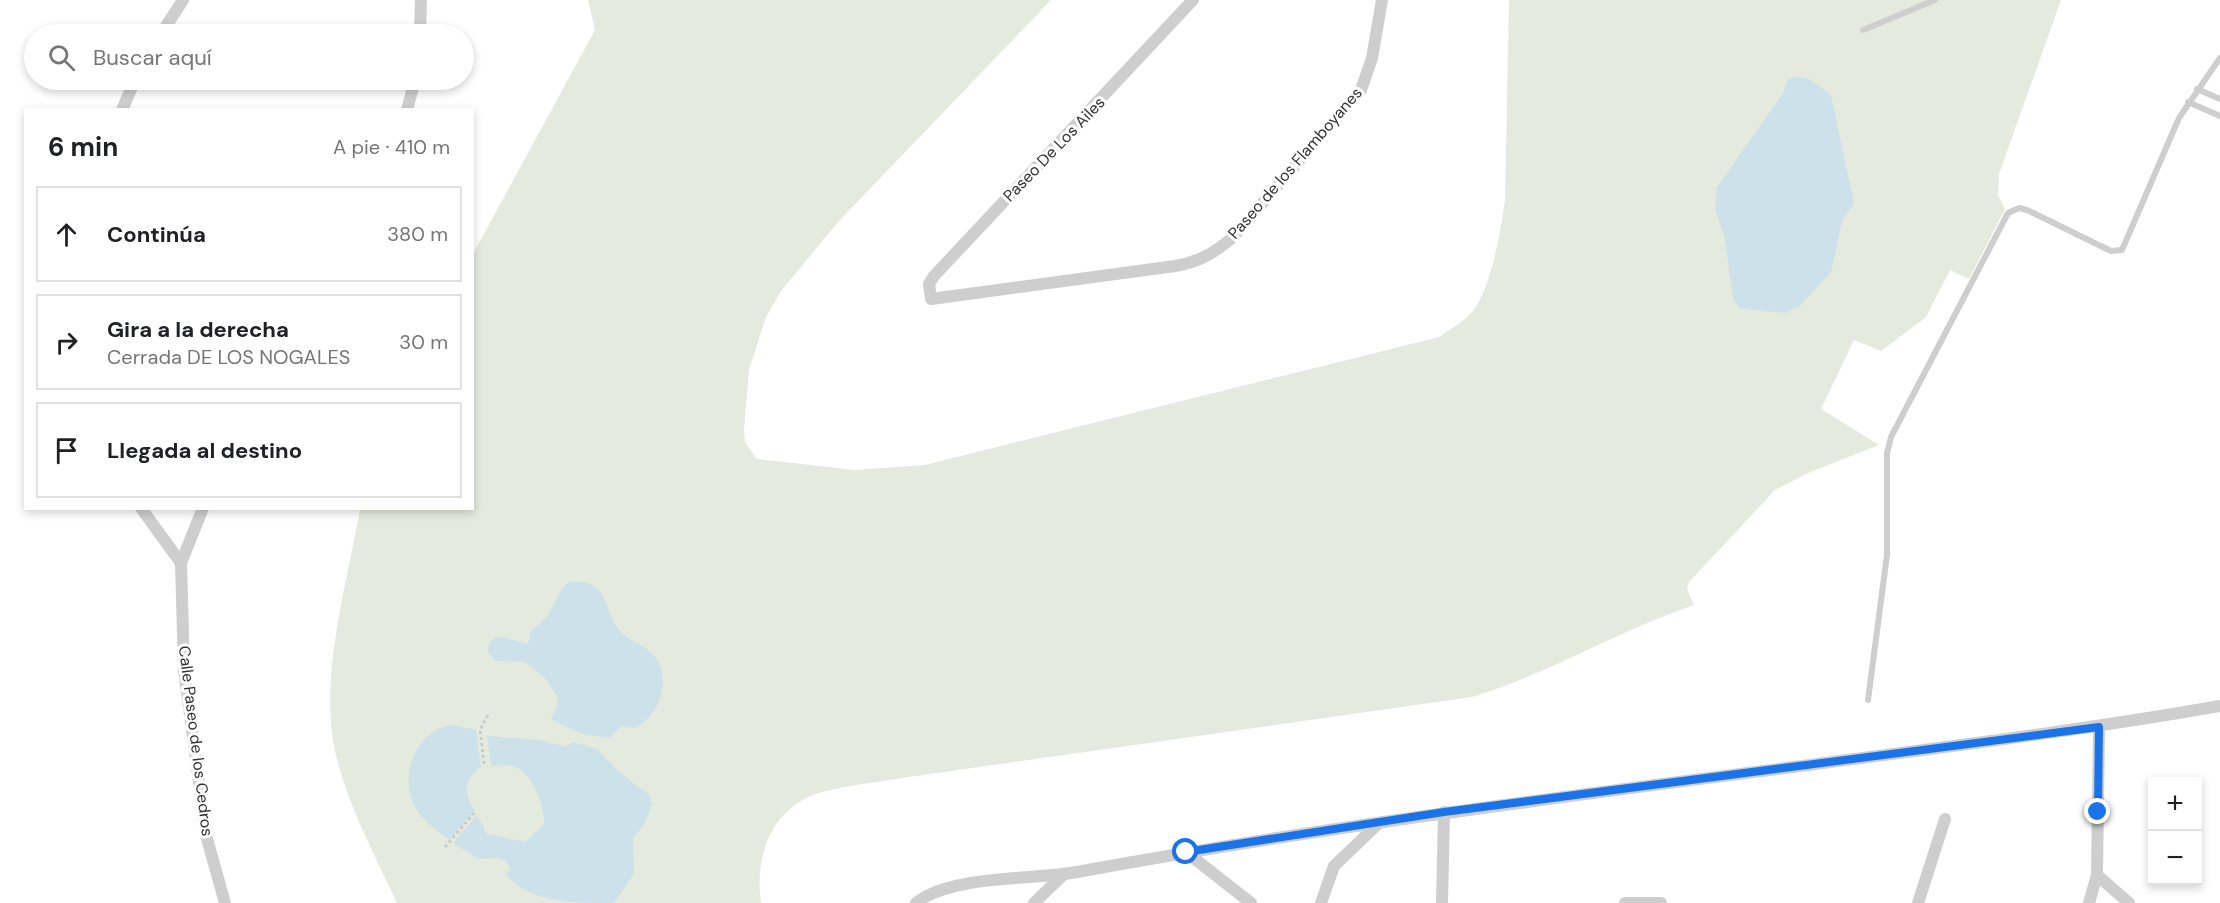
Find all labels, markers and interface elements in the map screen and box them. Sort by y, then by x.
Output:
search box [24,24,474,90]
icon: search [45,41,78,74]
text: Buscar aquí [93,43,212,72]
street label: Paseo de los Flamboyanes [1223,83,1367,243]
street label: Paseo De Los Ailes [999,92,1109,206]
text: 6 min [48,130,118,164]
text: A pie · 410 m [333,134,450,160]
icon: ahead [50,218,83,251]
text: Continúa [107,220,206,249]
text: 380 m [387,221,448,247]
text: Gira a la derecha [107,315,289,344]
icon: right [50,326,83,359]
text: 30 m [399,329,448,355]
text: Cerrada DE LOS NOGALES [107,344,350,370]
icon: arrive [50,434,83,467]
text: Llegada al destino [107,436,302,465]
street label: Calle Paseo de los Cedros [174,645,218,837]
map controls [2148,777,2202,885]
button: + [2148,777,2202,831]
route end [2084,798,2110,824]
button: − [2148,831,2202,885]
route start [1172,838,1198,864]

